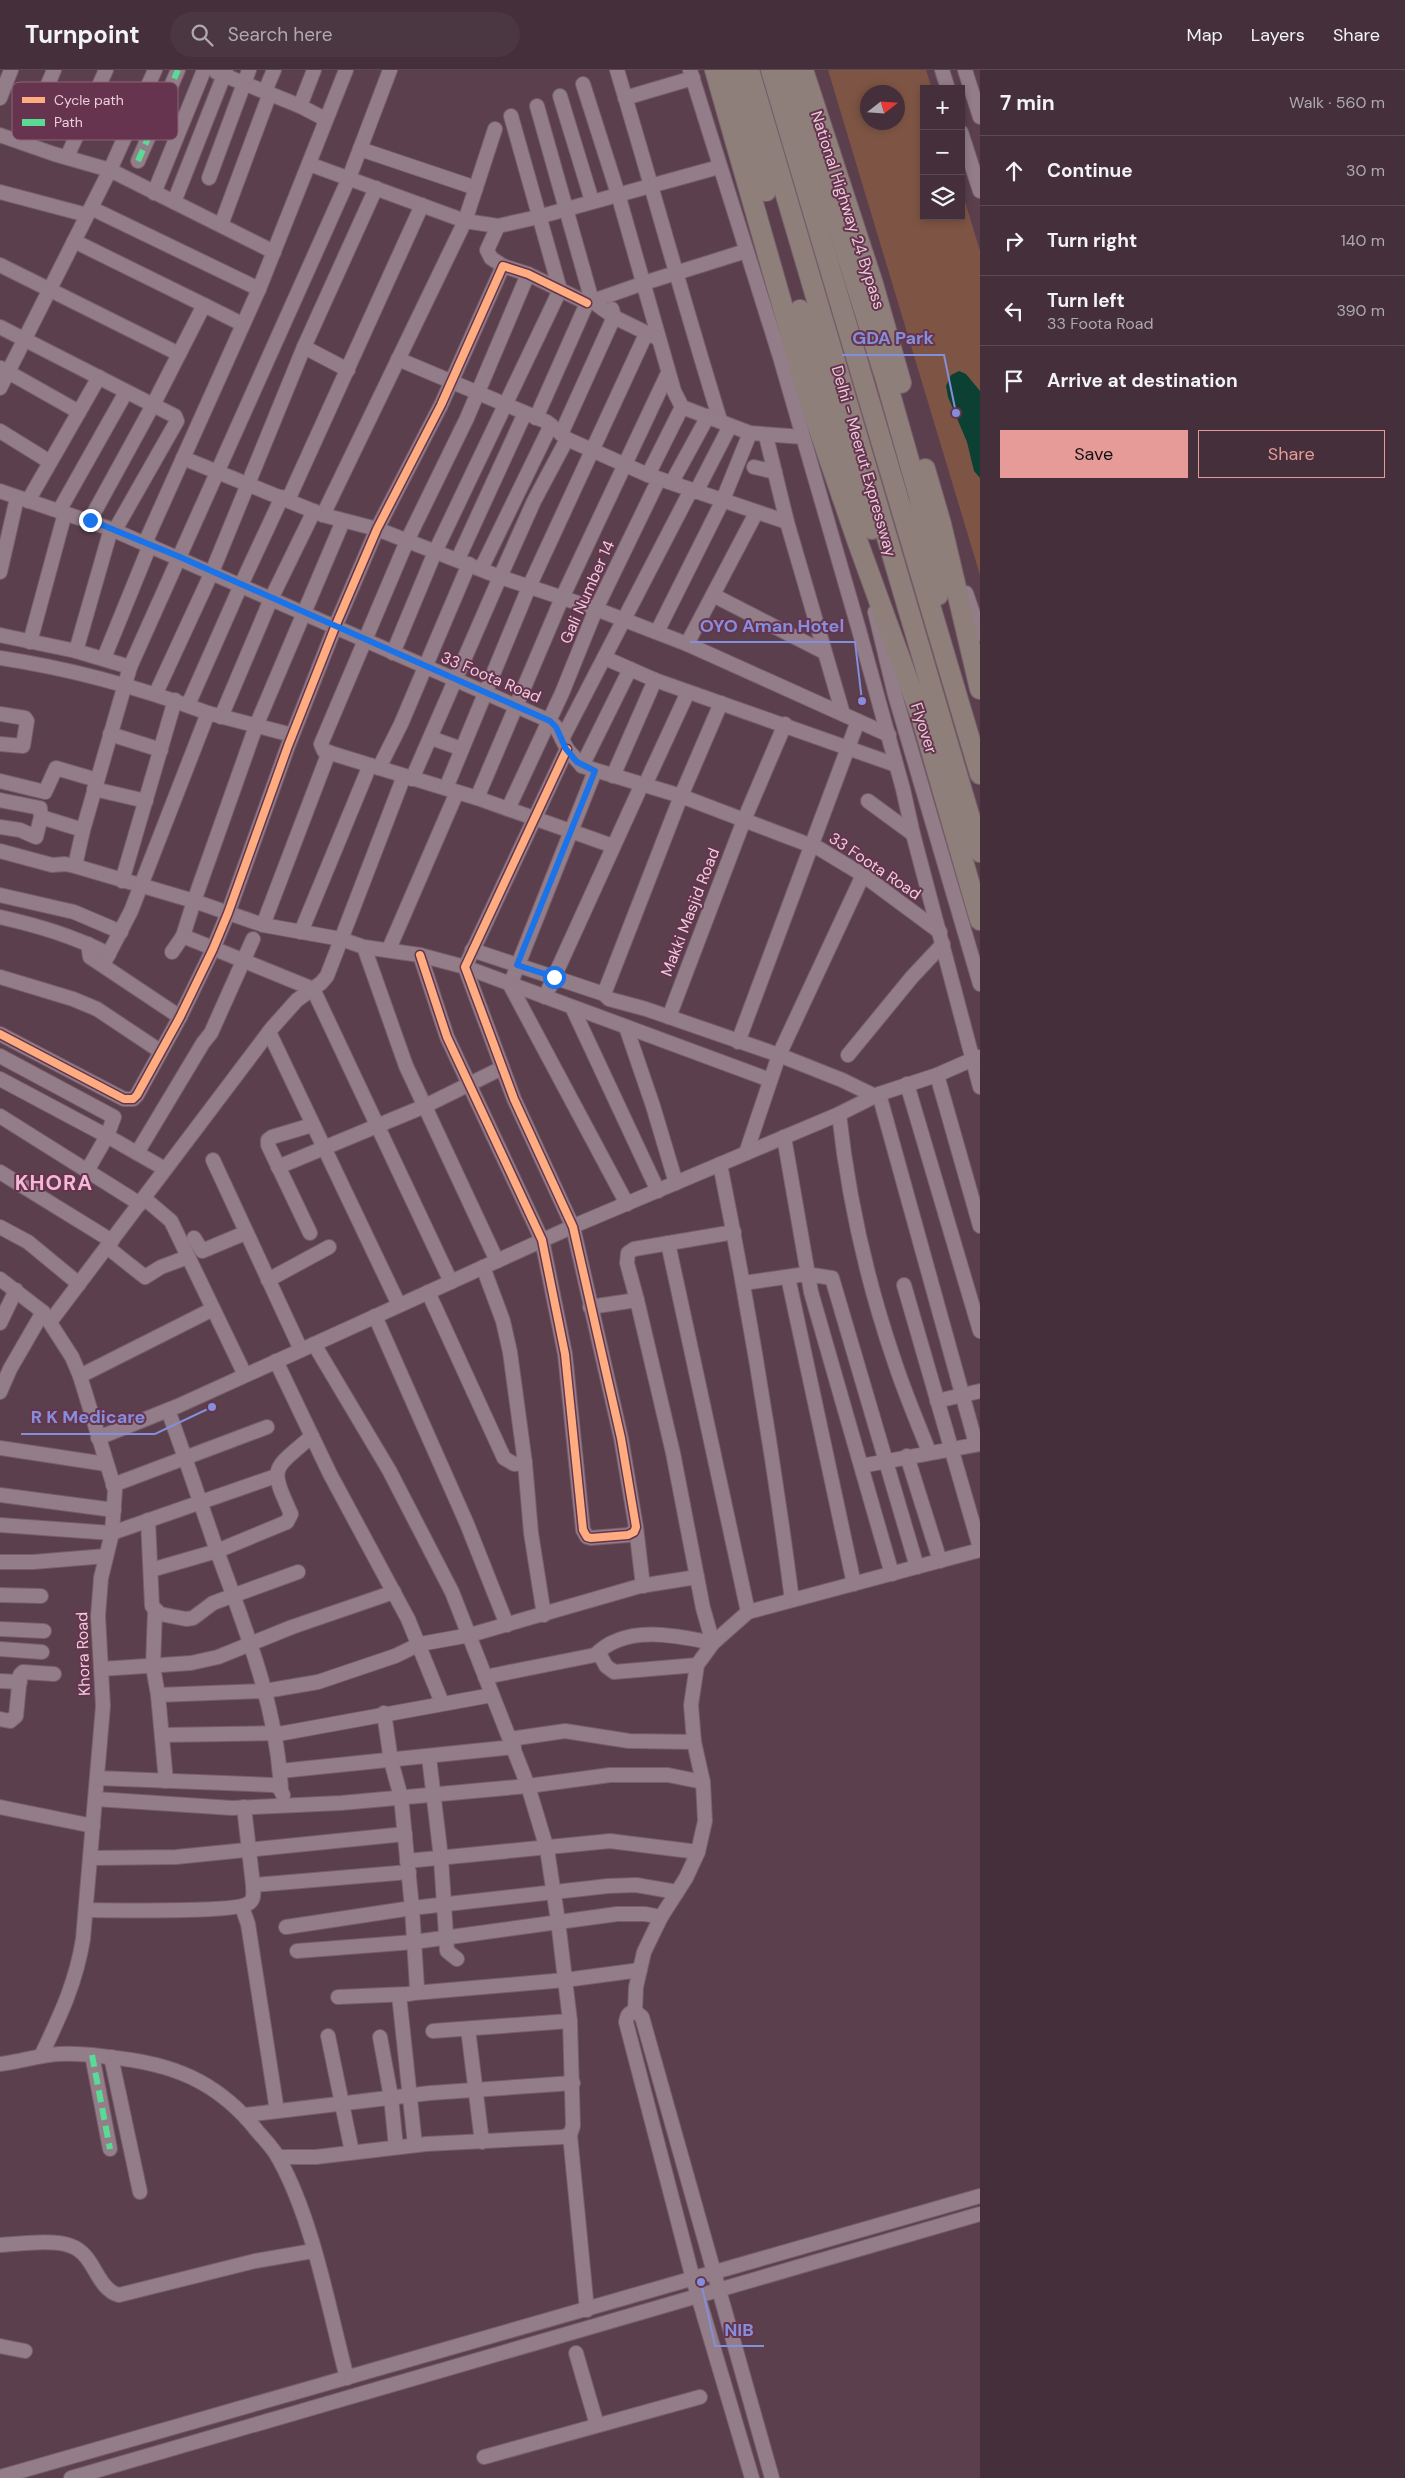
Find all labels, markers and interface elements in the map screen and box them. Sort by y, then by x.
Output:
search box [170,12,520,57]
text: Turnpoint [25,19,140,50]
icon: search [188,21,216,49]
text: Search here [228,22,333,47]
text: Map [1187,23,1223,47]
text: Layers [1251,23,1305,47]
text: Share [1333,23,1380,47]
legend [12,82,178,140]
north arrow [860,85,905,130]
map controls [920,85,965,220]
button: + [920,85,965,130]
text: 7 min [1000,89,1055,117]
text: Cycle path [54,91,124,109]
text: Walk · 560 m [1289,92,1385,113]
street label: National Highway 24 Bypass [806,108,890,312]
text: Path [54,113,83,131]
button: − [920,130,965,175]
icon: ahead [1000,157,1028,185]
text: Continue [1047,158,1133,183]
text: 30 m [1346,160,1385,181]
button: layers [920,175,965,220]
icon: right [1000,227,1028,255]
text: Turn right [1047,228,1137,253]
text: 140 m [1341,230,1385,251]
text: Turn left [1047,288,1125,313]
icon: left [1000,297,1028,325]
text: 390 m [1337,300,1385,321]
text: 33 Foota Road [1047,313,1154,334]
callout: GDA Park [842,322,944,355]
text: GDA Park [852,326,934,350]
street label: Delhi - Meerut Expressway [827,363,901,559]
icon: arrive [1000,367,1028,395]
text: Arrive at destination [1047,368,1238,393]
button: Save [1000,430,1188,478]
button: Share [1198,430,1385,478]
route end [79,509,102,532]
street label: Gali Number 14 [555,537,619,647]
callout: OYO Aman Hotel [690,609,855,642]
text: OYO Aman Hotel [700,614,844,638]
street label: 33 Foota Road [438,647,544,707]
street label: Flyover [906,700,942,756]
street label: 33 Foota Road [825,828,925,904]
street label: Makki Masjid Road [656,845,724,979]
route start [543,966,566,989]
district label: KHORA [15,1169,93,1197]
callout: R K Medicare [21,1401,155,1434]
text: R K Medicare [31,1405,145,1429]
street label: Khora Road [71,1612,95,1696]
callout: NIB [715,2313,764,2346]
text: NIB [724,2318,754,2342]

